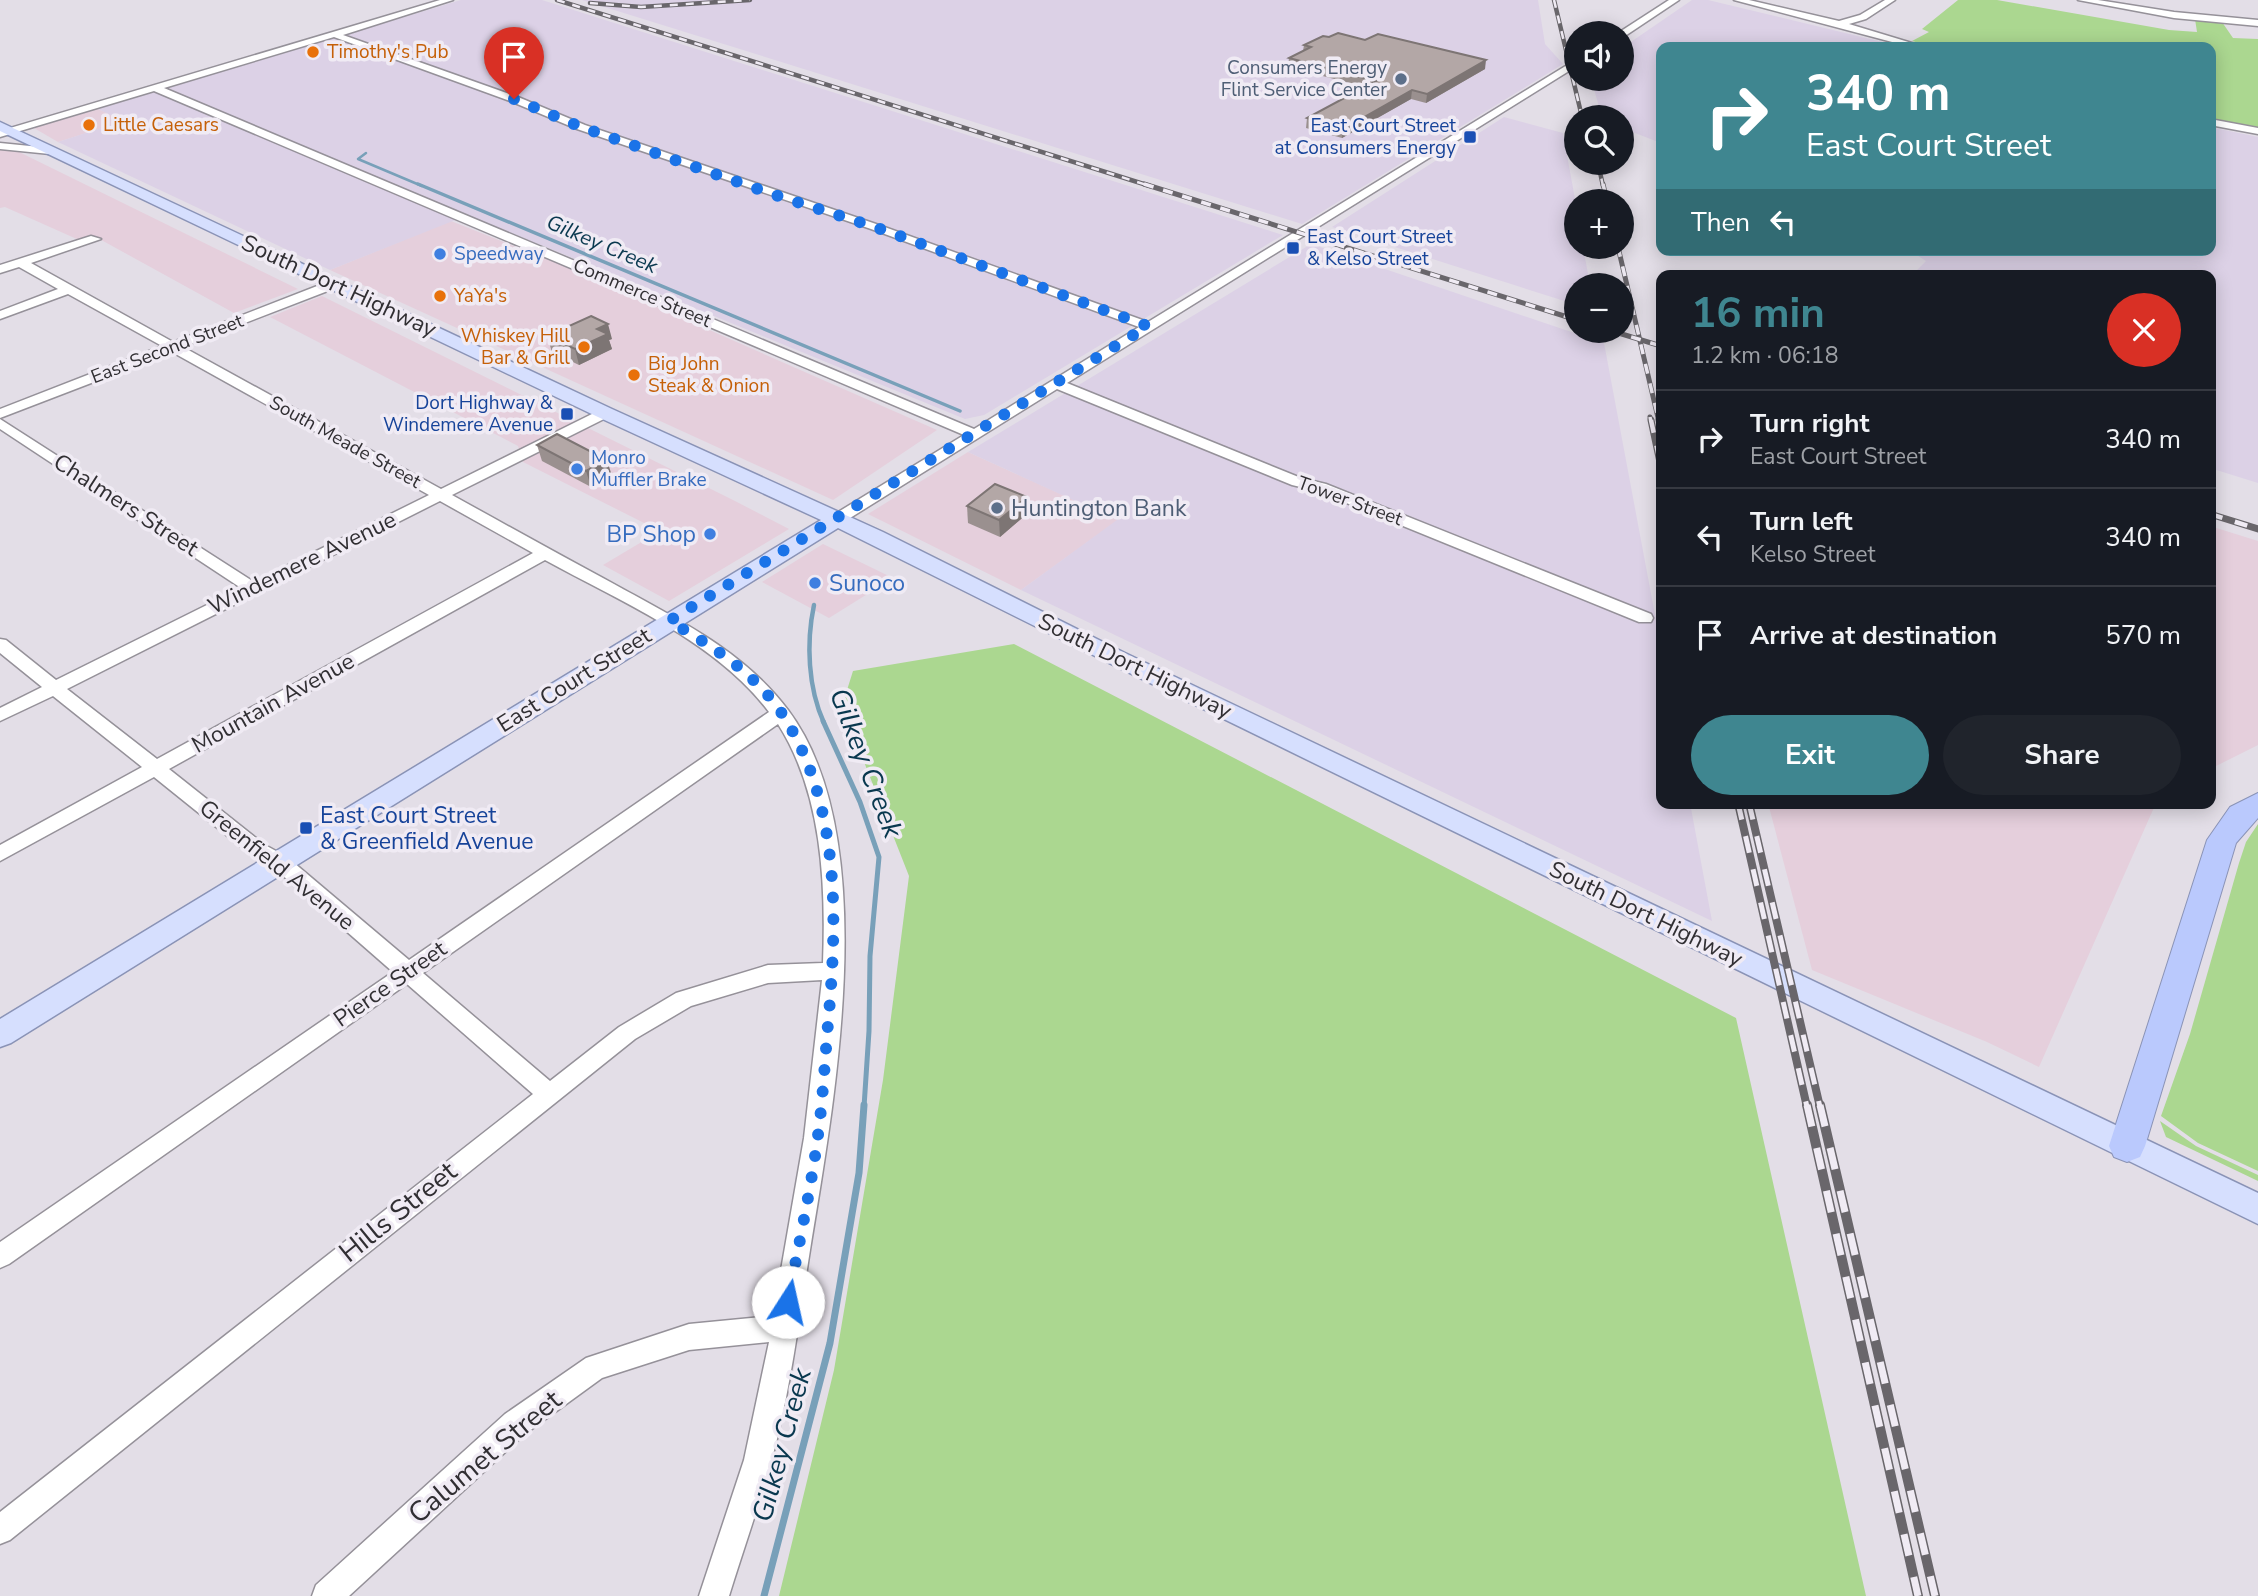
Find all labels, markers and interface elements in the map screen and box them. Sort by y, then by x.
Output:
map controls [1564,21,1634,343]
button: sound [1564,21,1634,91]
pin [484,27,544,99]
icon: arrive [495,38,533,76]
place label: Timothy's Pub [327,39,449,65]
marker: Timothy's Pub [305,44,321,60]
place label: Consumers Energy Flint Service Center [1221,55,1387,103]
text: 340 m [1806,60,1950,127]
icon: right [1691,70,1782,161]
marker: Consumers Energy Flint Service Center [1393,71,1409,87]
button: search [1564,105,1634,175]
place label: Little Caesars [103,112,219,138]
place label: East Court Street at Consumers Energy [1274,113,1456,161]
marker: Little Caesars [81,117,97,133]
text: East Court Street [1806,124,2051,167]
marker: East Court Street at Consumers Energy [1462,129,1478,145]
button: + [1564,189,1634,259]
icon: left [1764,203,1802,241]
text: Then [1691,205,1750,240]
water label: Gilkey Creek [542,208,662,280]
place label: East Court Street & Kelso Street [1307,224,1453,272]
street label: South Dort Highway [236,227,442,345]
marker: East Court Street & Kelso Street [1285,240,1301,256]
place label: Speedway [454,241,544,267]
marker: Speedway [432,246,448,262]
street label: Commerce Street [569,252,715,334]
button: − [1564,273,1634,343]
place label: YaYa's [453,283,507,309]
text: 16 min [1691,285,1825,342]
marker: YaYa's [432,288,448,304]
button: close [2107,293,2181,367]
street label: East Second Street [87,308,247,390]
place label: Whiskey Hill Bar & Grill [461,323,570,371]
marker: Whiskey Hill Bar & Grill [576,339,592,355]
text: 1.2 km · 06:18 [1691,340,1838,371]
place label: Big John Steak & Onion [648,351,770,399]
marker: Big John Steak & Onion [626,367,642,383]
street label: South Meade Street [265,390,426,495]
place label: Dort Highway & Windemere Avenue [383,390,553,438]
marker: Dort Highway & Windemere Avenue [559,406,575,422]
text: Turn right [1750,406,1869,441]
icon: right [1691,420,1729,458]
text: 340 m [2105,422,2181,457]
text: East Court Street [1750,441,1926,472]
place label: Monro Muffler Brake [591,445,707,493]
street label: Chalmers Street [47,446,205,564]
marker: Monro Muffler Brake [569,461,585,477]
street label: Tower Street [1294,470,1406,532]
place label: Huntington Bank [1011,493,1187,524]
marker: Huntington Bank [989,500,1005,516]
street label: Windemere Avenue [203,504,401,622]
text: Turn left [1750,504,1853,539]
icon: left [1691,518,1729,556]
place label: BP Shop [607,519,696,550]
text: 340 m [2105,520,2181,555]
marker: BP Shop [702,526,718,542]
text: Kelso Street [1750,539,1876,570]
place label: Sunoco [829,568,905,599]
marker: Sunoco [807,575,823,591]
street label: South Dort Highway [1033,606,1237,726]
icon: arrive [1691,616,1729,654]
text: Arrive at destination [1750,618,1997,653]
text: 570 m [2105,618,2181,653]
street label: East Court Street [491,620,658,740]
street label: Mountain Avenue [186,646,360,760]
water label: Gilkey Creek [820,683,912,844]
button: Exit [1691,715,1929,795]
button: Share [1943,715,2181,795]
street label: Greenfield Avenue [193,793,361,937]
place label: East Court Street & Greenfield Avenue [320,800,534,857]
marker: East Court Street & Greenfield Avenue [298,820,314,836]
street label: South Dort Highway [1544,854,1748,974]
street label: Pierce Street [327,933,454,1034]
street label: Hills Street [331,1153,465,1271]
position arrow [751,1265,825,1339]
water label: Gilkey Creek [743,1363,821,1526]
street label: Calumet Street [400,1381,570,1532]

